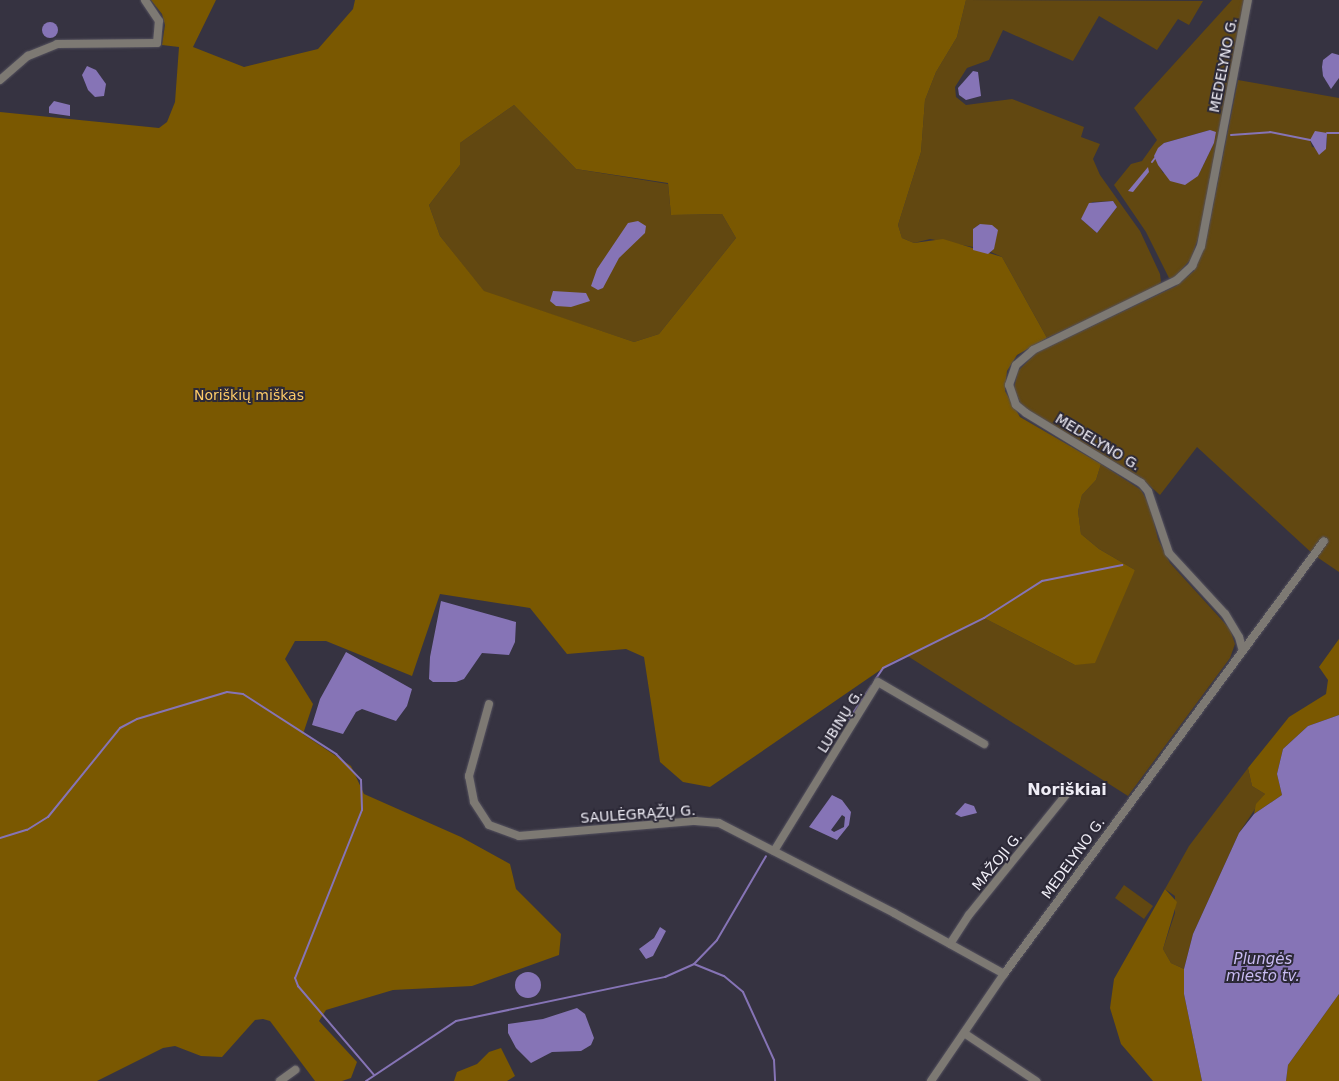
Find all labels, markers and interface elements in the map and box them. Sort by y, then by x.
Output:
street label: MEDELYNO G. [1206,16,1240,114]
park label: Noriškių miškas [194,387,304,403]
street label: MEDELYNO G. [1052,410,1144,474]
street label: LUBINŲ G. [814,686,866,756]
district label: Noriškiai [1027,780,1107,800]
street label: SAULĖGRĄŽŲ G. [580,802,696,826]
street label: MEDELYNO G. [1038,814,1108,902]
street label: MAŽOJI G. [968,828,1026,894]
water label: Plungės miesto tv. [1226,950,1300,985]

